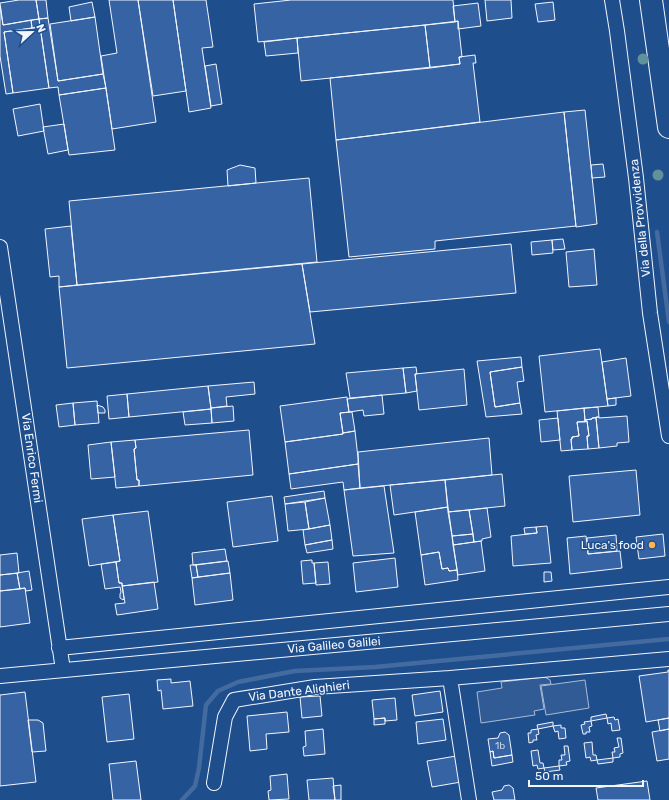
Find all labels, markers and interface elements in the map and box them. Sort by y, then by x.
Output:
north arrow [12,12,52,52]
text: N [33,22,48,35]
street label: Via della Provvidenza [627,158,653,278]
street label: Via Enrico Fermi [19,412,45,504]
place label: Luca's food [581,538,644,552]
marker: Luca's food [647,540,657,550]
street label: Via Galileo Galilei [287,634,381,656]
street label: Via Dante Alighieri [248,678,350,704]
house number: 1b [495,740,505,752]
scale bar [529,762,643,788]
text: 50 m [535,769,563,783]

